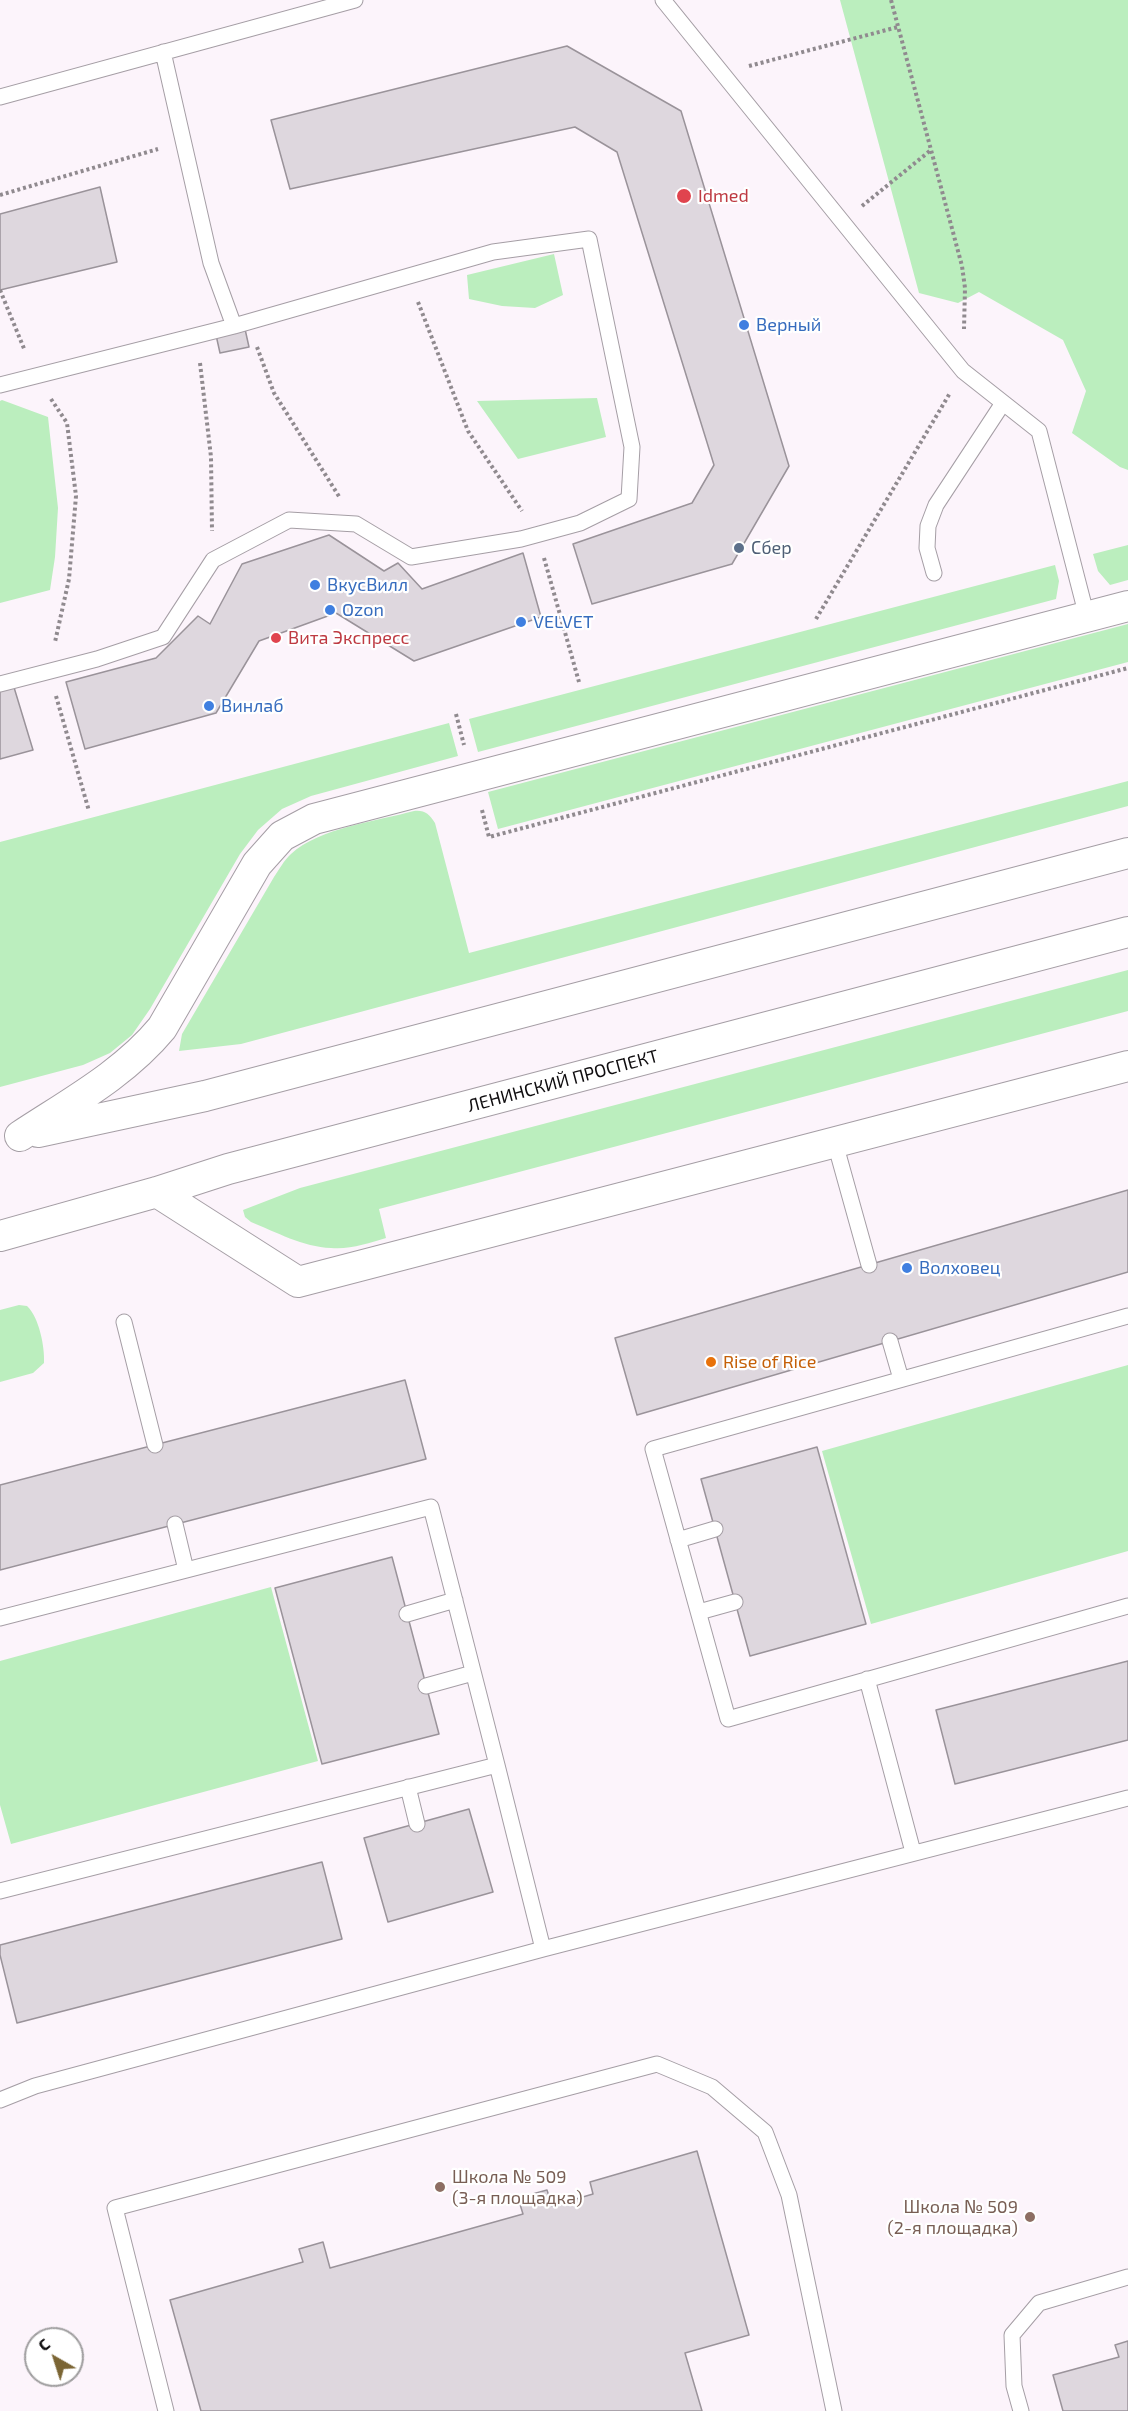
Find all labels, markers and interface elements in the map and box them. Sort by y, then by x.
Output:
place label: Idmed [698,185,749,207]
marker: Idmed [675,187,693,205]
place label: Верный [756,314,821,336]
marker: Верный [737,318,751,332]
place label: Сбер [751,537,792,559]
marker: Сбер [732,541,746,555]
place label: ВкусВилл [327,574,408,596]
marker: ВкусВилл [308,578,322,592]
place label: Ozon [342,599,384,621]
marker: Ozon [323,603,337,617]
place label: VELVET [533,611,593,633]
marker: VELVET [514,615,528,629]
place label: Вита Экспресс [288,627,409,649]
marker: Вита Экспресс [269,631,283,645]
place label: Винлаб [221,695,284,717]
marker: Винлаб [202,699,216,713]
street label: ЛЕНИНСКИЙ ПРОСПЕКТ [465,1045,661,1117]
place label: Волховец [919,1257,1000,1279]
marker: Волховец [900,1261,914,1275]
place label: Rise of Rice [723,1351,816,1373]
marker: Rise of Rice [704,1355,718,1369]
place label: Школа № 509 (3-я площадка) [452,2166,583,2208]
marker: Школа № 509 (3-я площадка) [433,2180,447,2194]
place label: Школа № 509 (2-я площадка) [887,2196,1018,2238]
marker: Школа № 509 (2-я площадка) [1023,2210,1037,2224]
north arrow [24,2327,84,2387]
text: С [34,2334,53,2355]

